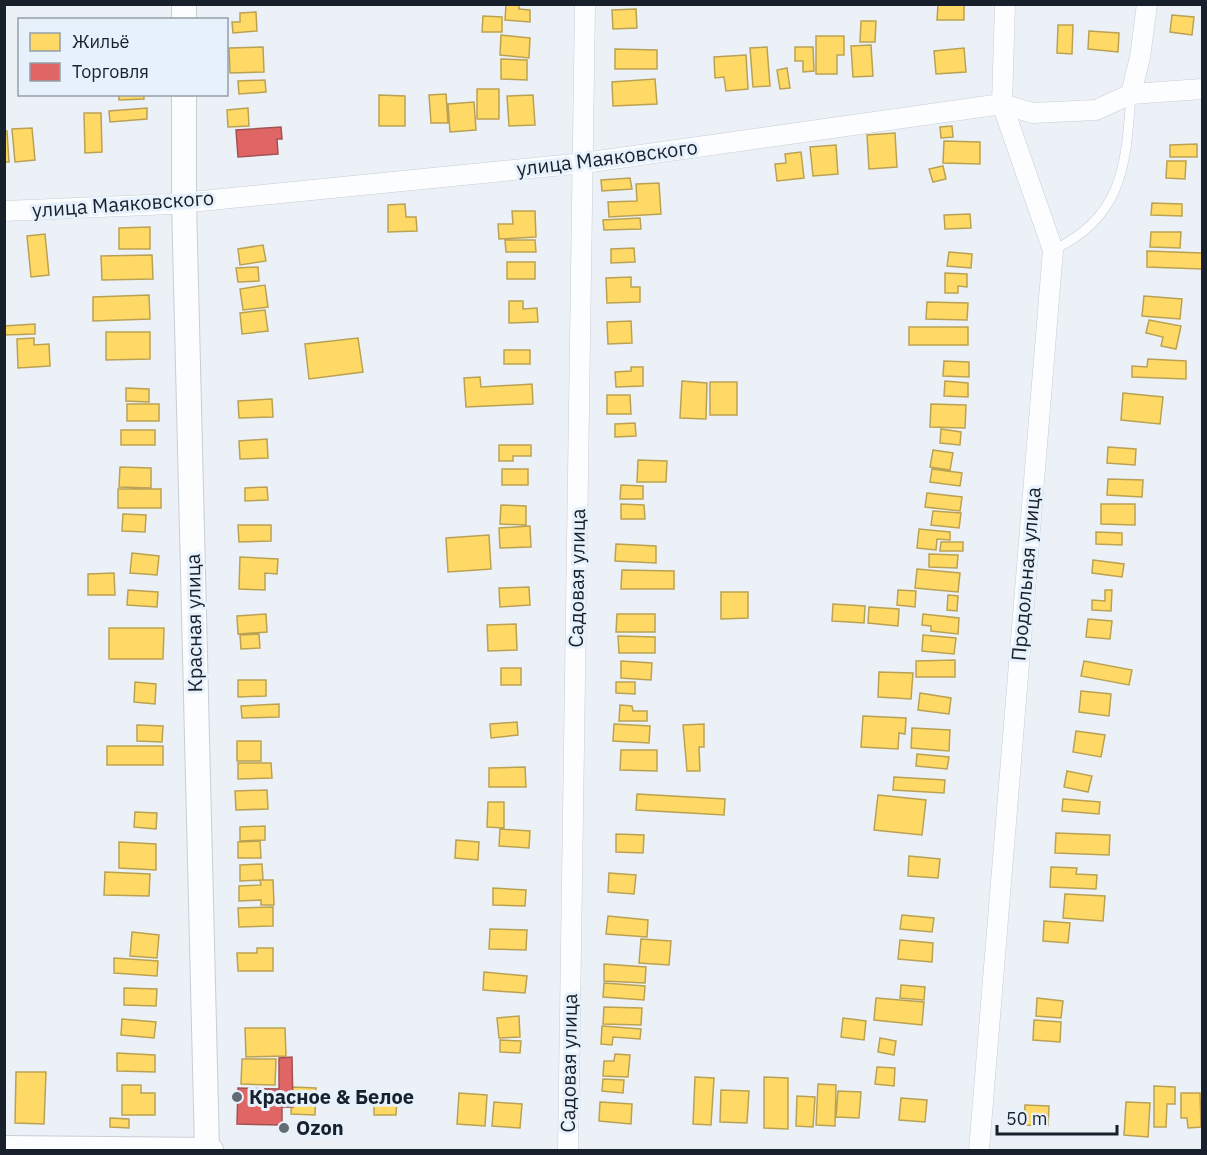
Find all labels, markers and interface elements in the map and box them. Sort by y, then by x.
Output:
legend [18,18,228,96]
text: Жильё [72,30,130,53]
text: Торговля [72,60,149,83]
street label: улица Маяковского [515,133,699,182]
street label: улица Маяковского [31,184,215,223]
street label: Продольная улица [1004,485,1047,662]
street label: Садовая улица [562,508,591,648]
street label: Красная улица [179,553,208,693]
street label: Садовая улица [554,993,583,1133]
place label: Красное & Белое [249,1083,414,1110]
marker: Красное & Белое [230,1090,244,1104]
scale bar [997,1098,1117,1136]
text: 50 m [1006,1107,1048,1130]
place label: Ozon [296,1114,344,1141]
marker: Ozon [277,1121,291,1135]

